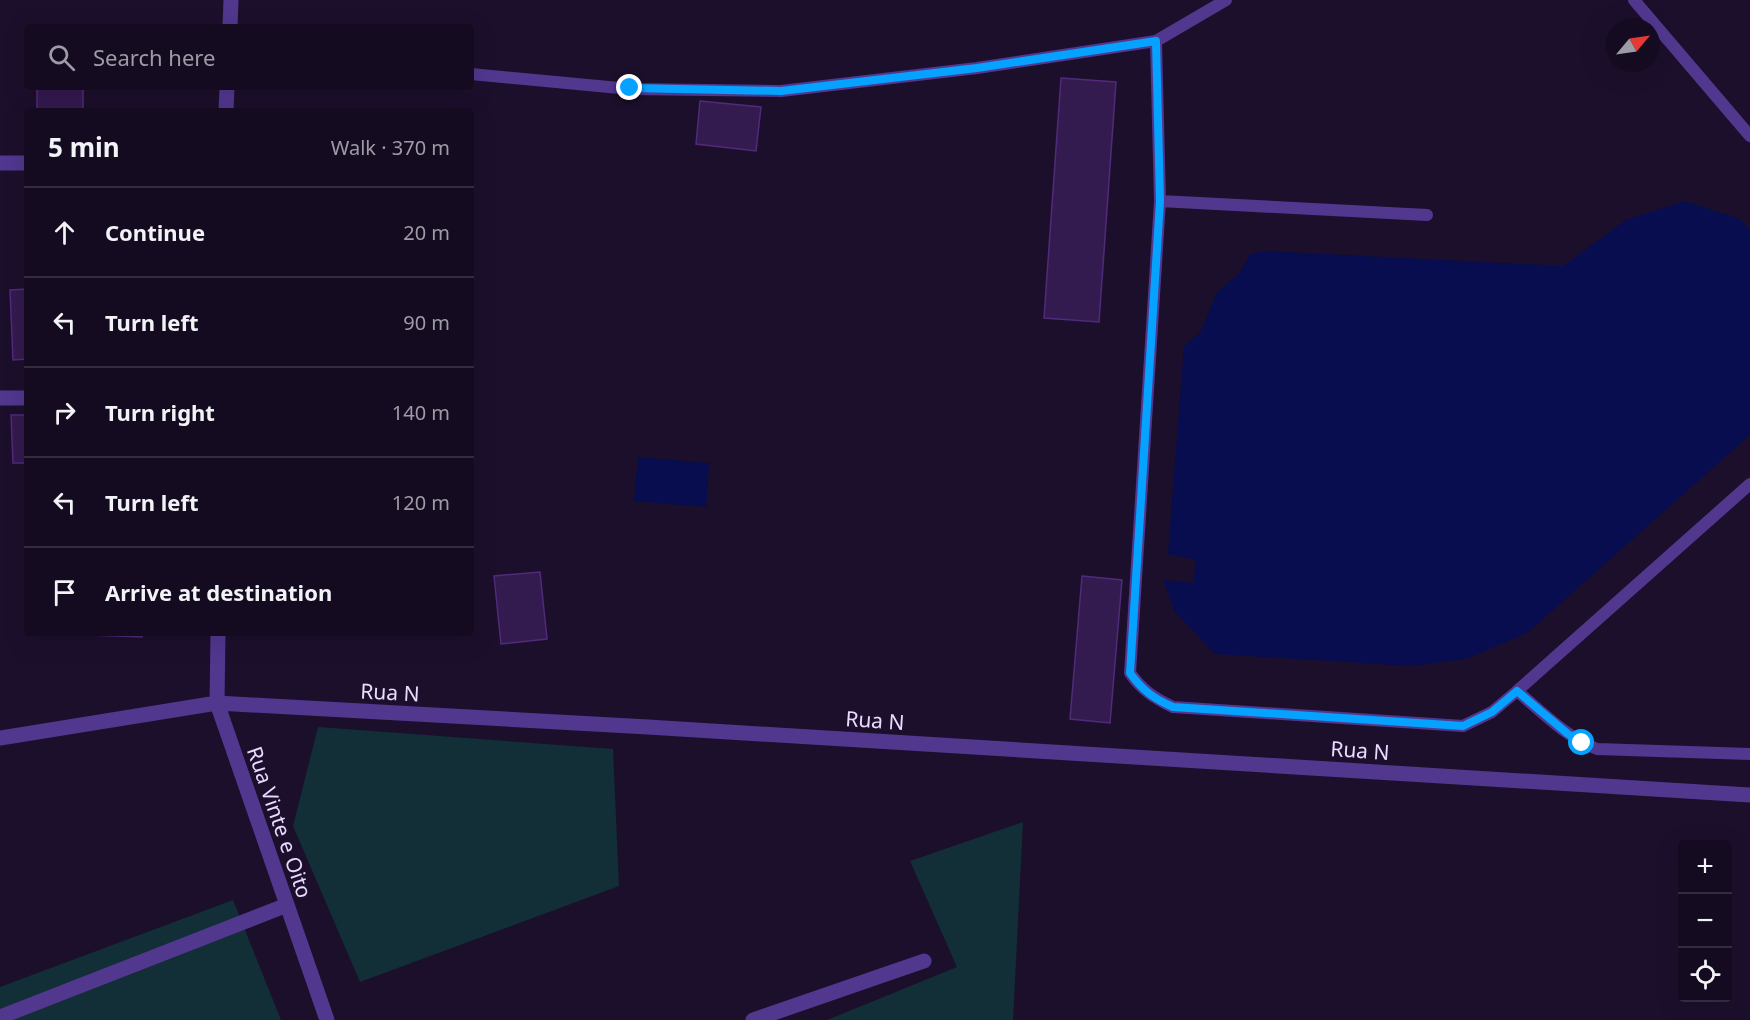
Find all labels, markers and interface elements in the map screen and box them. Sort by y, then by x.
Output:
north arrow [1606,18,1660,72]
search box [24,24,474,90]
icon: search [45,41,78,74]
text: Search here [93,42,215,72]
route end [616,74,642,100]
text: 5 min [48,129,120,165]
text: Walk · 370 m [331,134,450,161]
icon: ahead [48,216,81,249]
text: Continue [105,217,205,247]
text: 20 m [403,219,450,246]
icon: left [48,306,81,339]
text: Turn left [105,307,199,337]
text: 90 m [403,309,450,336]
icon: right [48,396,81,429]
text: Turn right [105,397,215,427]
text: 140 m [392,399,450,426]
icon: left [48,486,81,519]
text: Turn left [105,487,199,517]
text: 120 m [392,489,450,516]
icon: arrive [48,576,81,609]
text: Arrive at destination [105,577,332,607]
street label: Rua N [360,676,420,708]
street label: Rua N [844,704,906,736]
route start [1568,729,1594,755]
street label: Rua N [1329,734,1391,766]
street label: Rua Vinte e Oito [241,742,319,902]
map controls [1678,840,1732,1002]
button: + [1678,840,1732,894]
button: − [1678,894,1732,948]
button: locate [1678,948,1732,1002]

